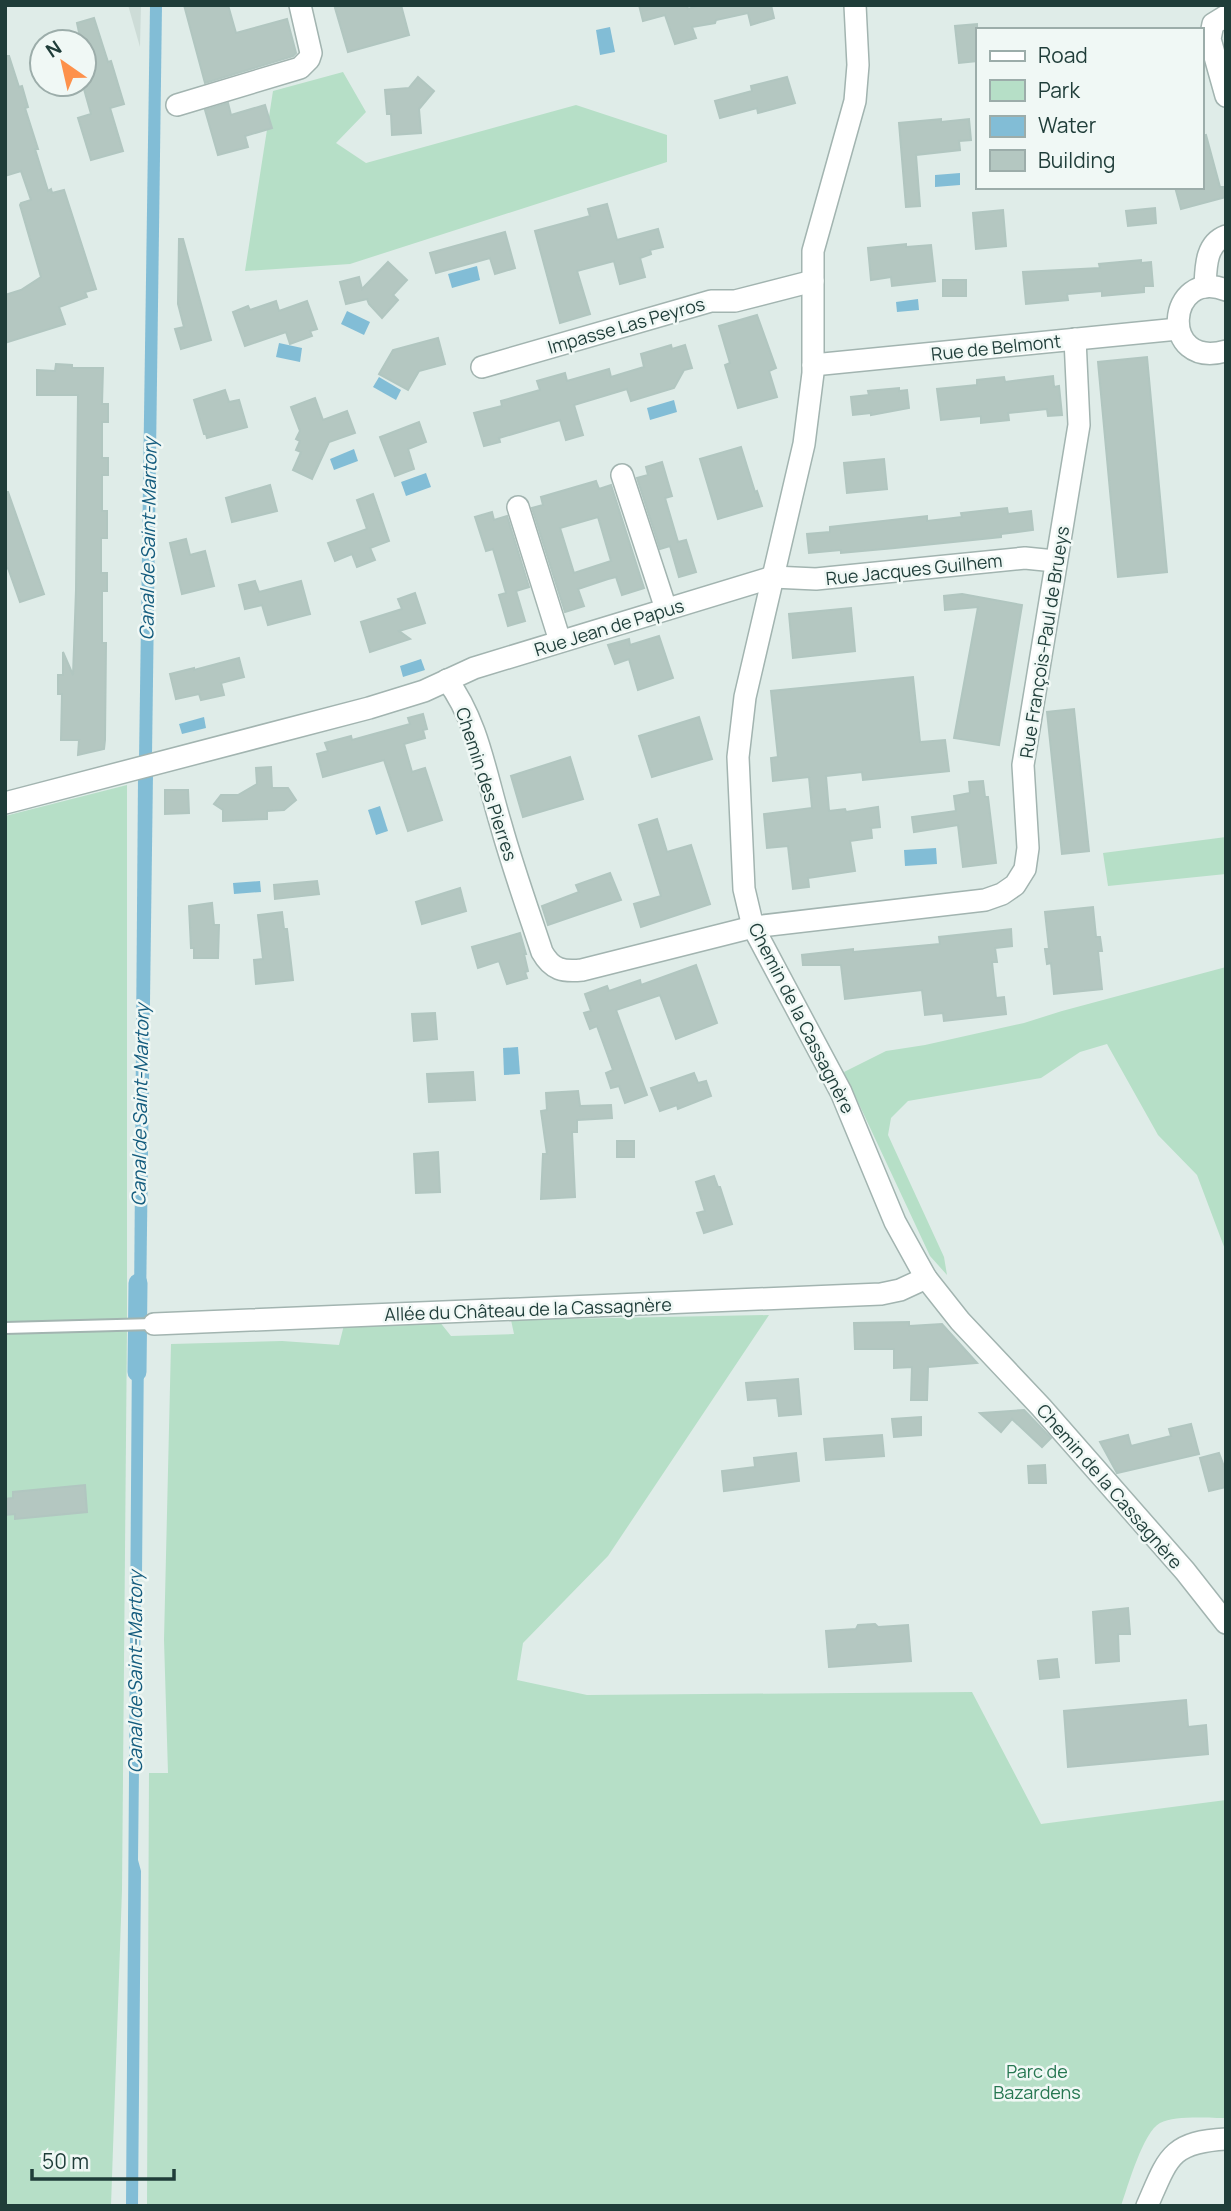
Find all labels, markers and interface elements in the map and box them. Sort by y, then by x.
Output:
north arrow [28,28,98,98]
legend [976,28,1203,189]
text: N [41,34,66,64]
text: Road [1038,41,1088,69]
text: Park [1038,76,1080,104]
text: Water [1038,111,1097,139]
text: Building [1038,146,1115,174]
street label: Impasse Las Peyros [545,291,707,359]
street label: Rue de Belmont [930,328,1062,366]
water label: Canal de Saint-Martory [133,435,163,640]
street label: Rue François-Paul de Brueys [1014,524,1074,760]
street label: Rue Jacques Guilhem [825,548,1003,590]
street label: Rue Jean de Papus [531,593,687,661]
street label: Chemin des Pierres [451,704,523,864]
street label: Chemin de la Cassagnère [743,919,861,1117]
water label: Canal de Saint-Martory [125,1001,155,1206]
street label: Allée du Château de la Cassagnère [384,1292,672,1326]
street label: Chemin de la Cassagnère [1032,1399,1188,1573]
water label: Canal de Saint-Martory [122,1568,148,1773]
park label: Parc de Bazardens [993,2059,1081,2104]
scale bar [32,2138,173,2182]
text: 50 m [42,2147,89,2175]

